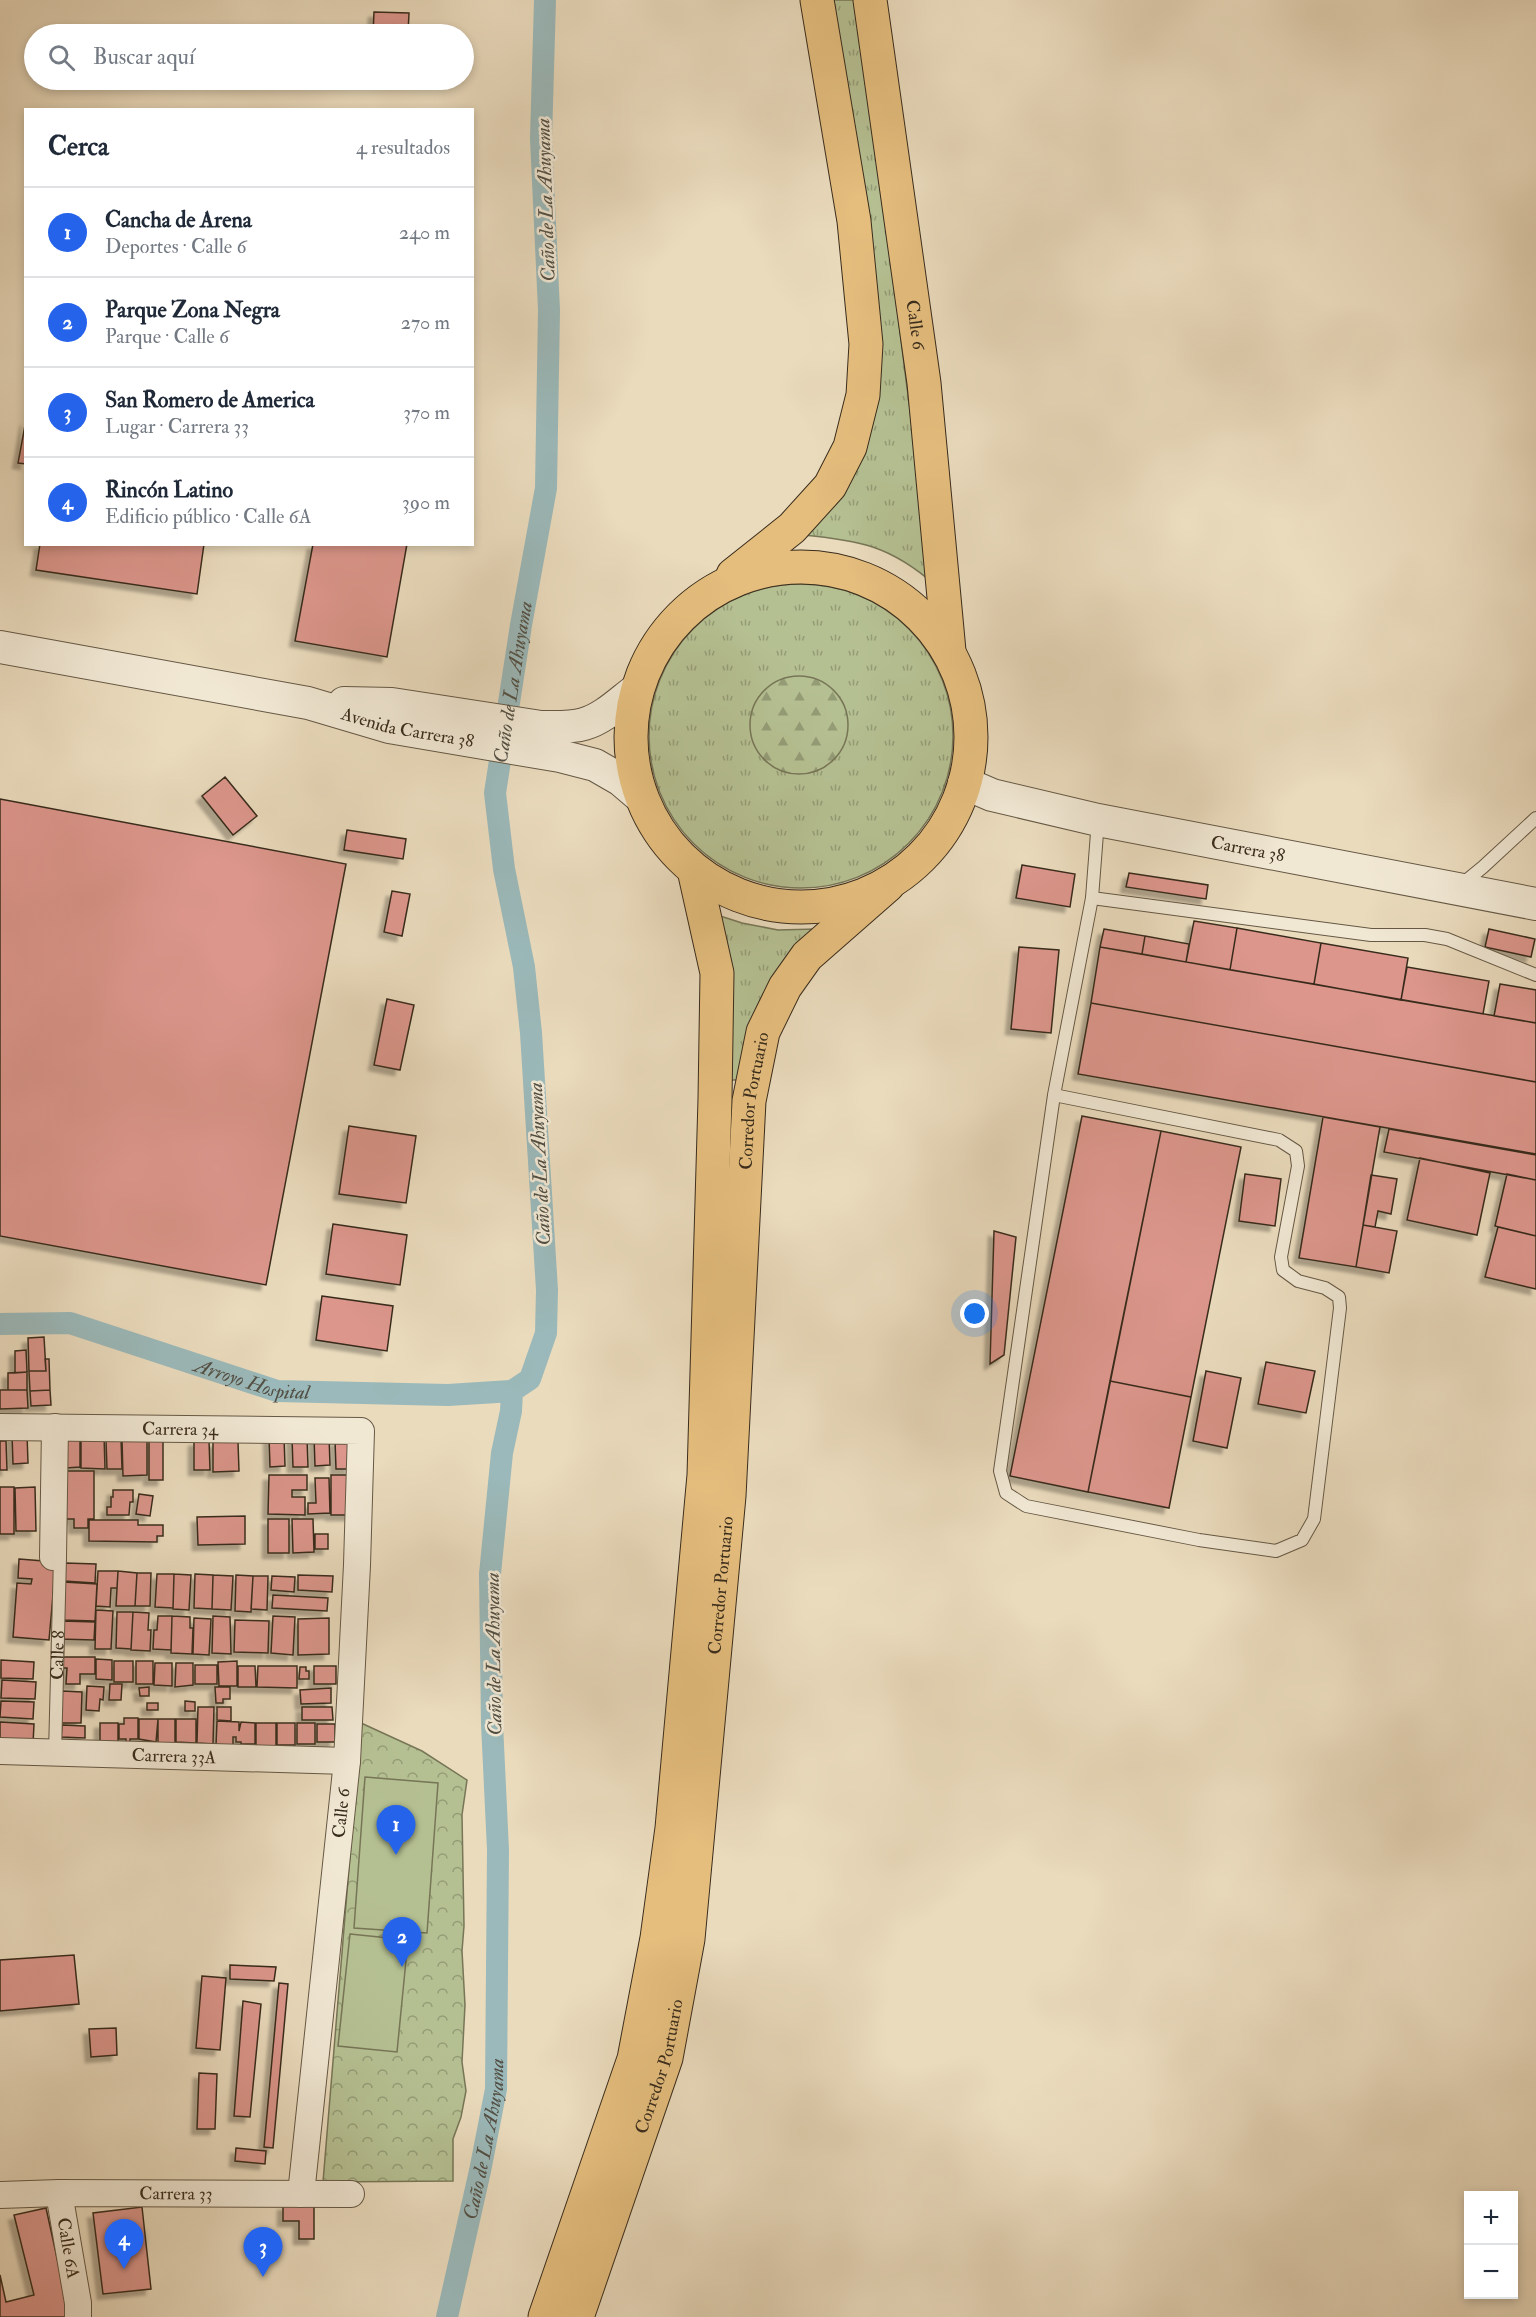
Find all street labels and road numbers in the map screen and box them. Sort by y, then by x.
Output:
street label: Calle 6 [900,298,930,352]
street label: Avenida Carrera 38 [338,702,476,753]
street label: Carrera 38 [1209,831,1287,868]
street label: Corredor Portuario [735,1030,775,1170]
street label: Carrera 34 [142,1418,219,1441]
street label: Corredor Portuario [703,1515,739,1656]
street label: Calle 8 [46,1630,70,1680]
street label: Carrera 33A [131,1744,217,1769]
street label: Calle 6 [327,1786,356,1839]
street label: Corredor Portuario [630,1997,689,2137]
street label: Carrera 33 [139,2182,213,2206]
street label: Calle 6A [51,2216,85,2281]

